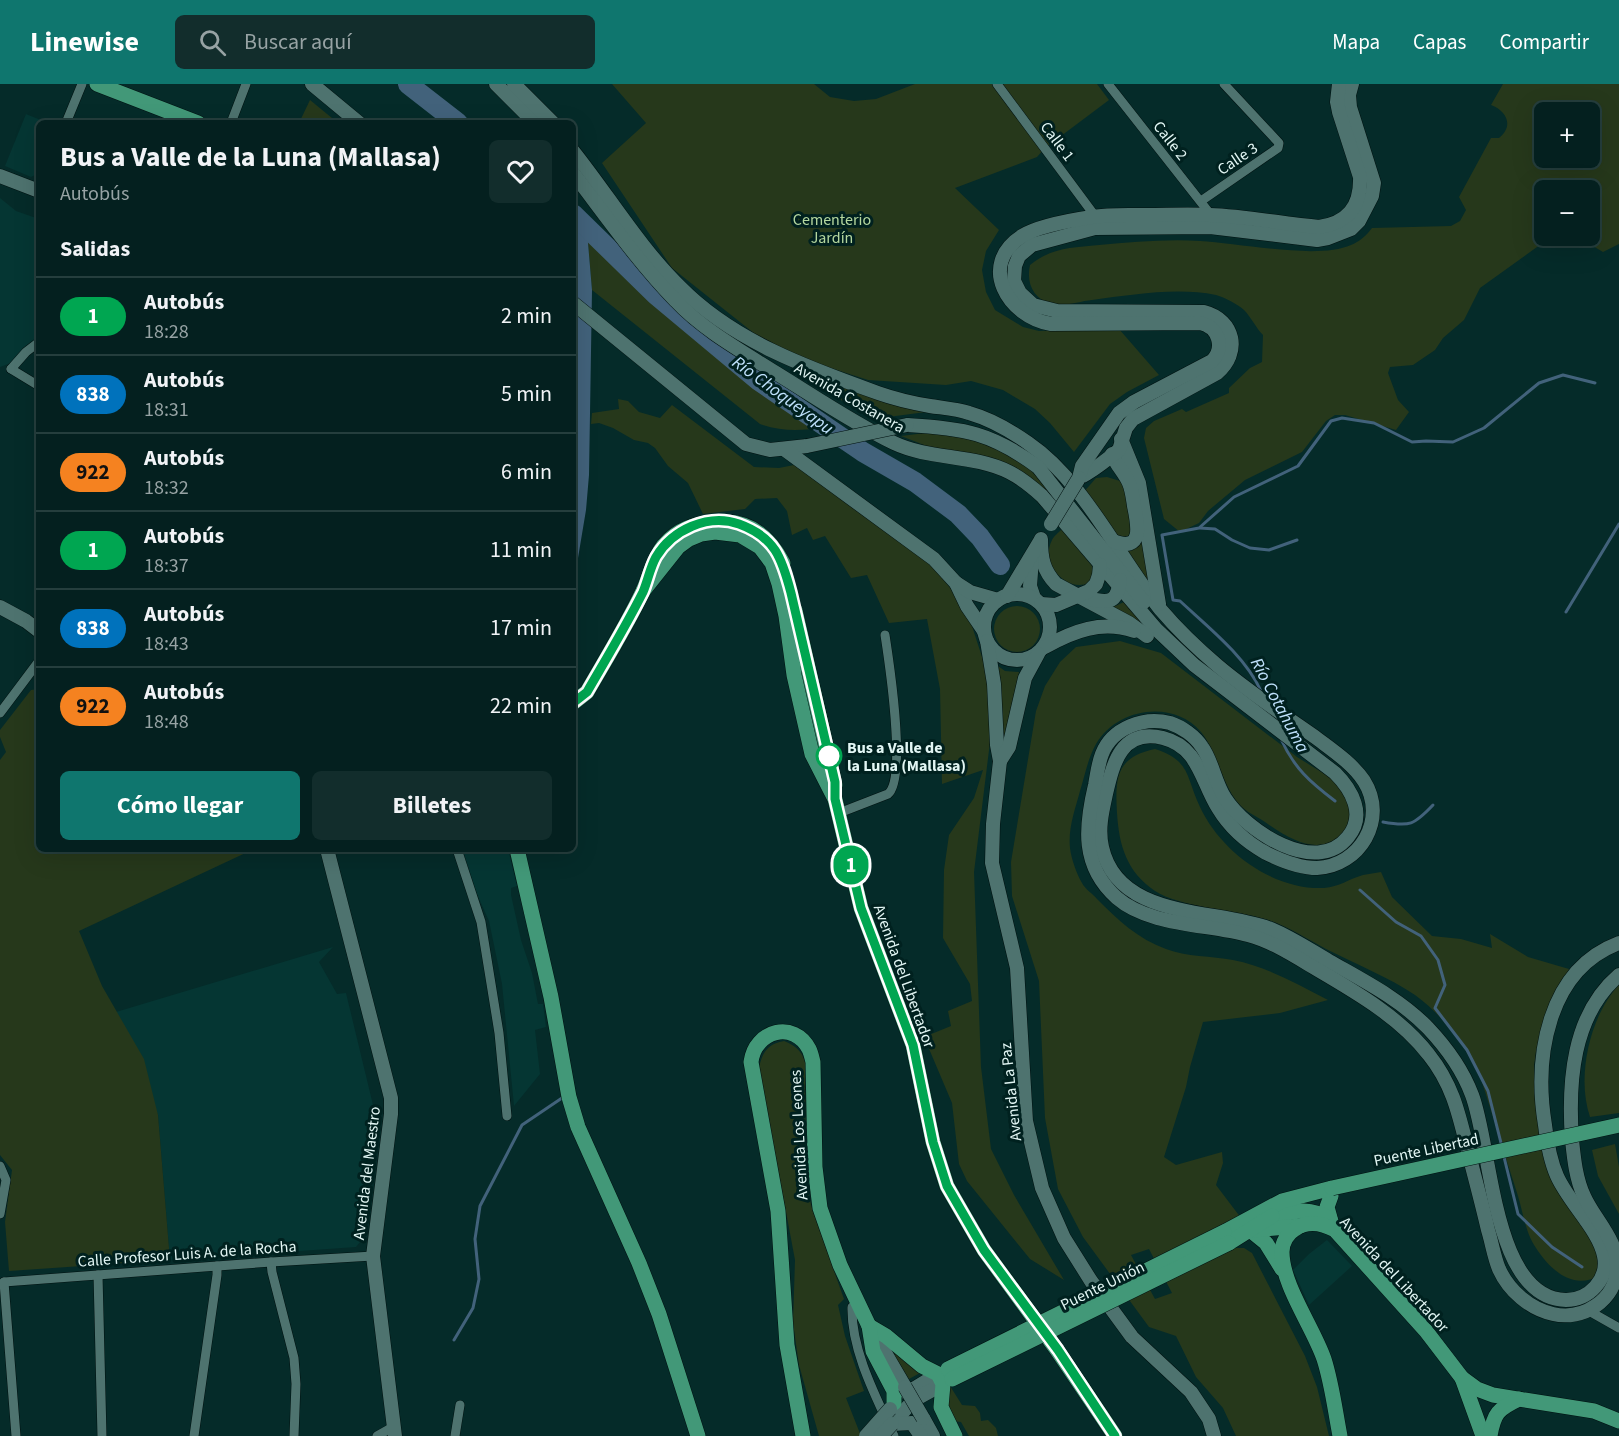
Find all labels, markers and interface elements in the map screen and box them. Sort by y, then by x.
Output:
search box [175,15,595,69]
text: Linewise [30,22,139,62]
icon: search [196,26,229,59]
text: Buscar aquí [244,26,352,58]
text: Mapa [1332,27,1380,57]
text: Capas [1413,27,1466,57]
text: Compartir [1499,27,1589,57]
map controls [1534,102,1600,246]
button: + [1534,102,1600,168]
street label: Calle 2 [1148,116,1193,165]
street label: Calle 1 [1035,117,1079,166]
text: Bus a Valle de la Luna (Mallasa) [60,137,441,177]
street label: Calle 3 [1213,137,1262,180]
button: heart [489,140,552,203]
text: Autobús [60,180,129,208]
button: − [1534,180,1600,246]
park label: Cementerio Jardín [793,209,871,249]
text: Salidas [60,233,130,265]
text: Autobús [144,286,224,318]
text: 2 min [501,300,552,332]
text: 1 [87,301,99,331]
text: 18:28 [144,318,189,346]
water label: Río Choqueyapu [727,350,838,441]
street label: Avenida Costanera [790,357,909,438]
text: Autobús [144,364,224,396]
text: 5 min [501,378,552,410]
text: 838 [76,379,110,409]
text: 18:31 [144,396,189,424]
text: Autobús [144,442,224,474]
text: 6 min [501,456,552,488]
text: 922 [76,457,110,487]
text: 18:32 [144,474,189,502]
text: Autobús [144,520,224,552]
text: 11 min [490,534,552,566]
text: 1 [87,535,99,565]
text: 18:37 [144,552,189,580]
text: Autobús [144,598,224,630]
text: 17 min [490,612,552,644]
text: 838 [76,613,110,643]
text: 18:43 [144,630,189,658]
water label: Río Cotahuma [1244,653,1315,757]
text: Autobús [144,676,224,708]
text: 22 min [490,690,552,722]
text: 922 [76,691,110,721]
text: 18:48 [144,708,189,736]
place label: Bus a Valle de la Luna (Mallasa) [847,737,966,777]
marker: Bus a Valle de la Luna (Mallasa) [816,743,842,769]
button: Cómo llegar [60,771,300,840]
button: Billetes [312,771,552,840]
line badge: 1 [832,846,870,884]
text: 1 [845,850,857,880]
street label: Avenida del Libertador [868,902,940,1052]
street label: Avenida La Paz [995,1041,1027,1142]
street label: Avenida Los Leones [785,1069,813,1201]
street label: Avenida del Maestro [348,1105,386,1241]
street label: Puente Libertad [1372,1128,1481,1172]
street label: Avenida del Libertador [1335,1212,1454,1338]
street label: Calle Profesor Luis A. de la Rocha [77,1235,297,1273]
street label: Puente Unión [1057,1256,1148,1316]

